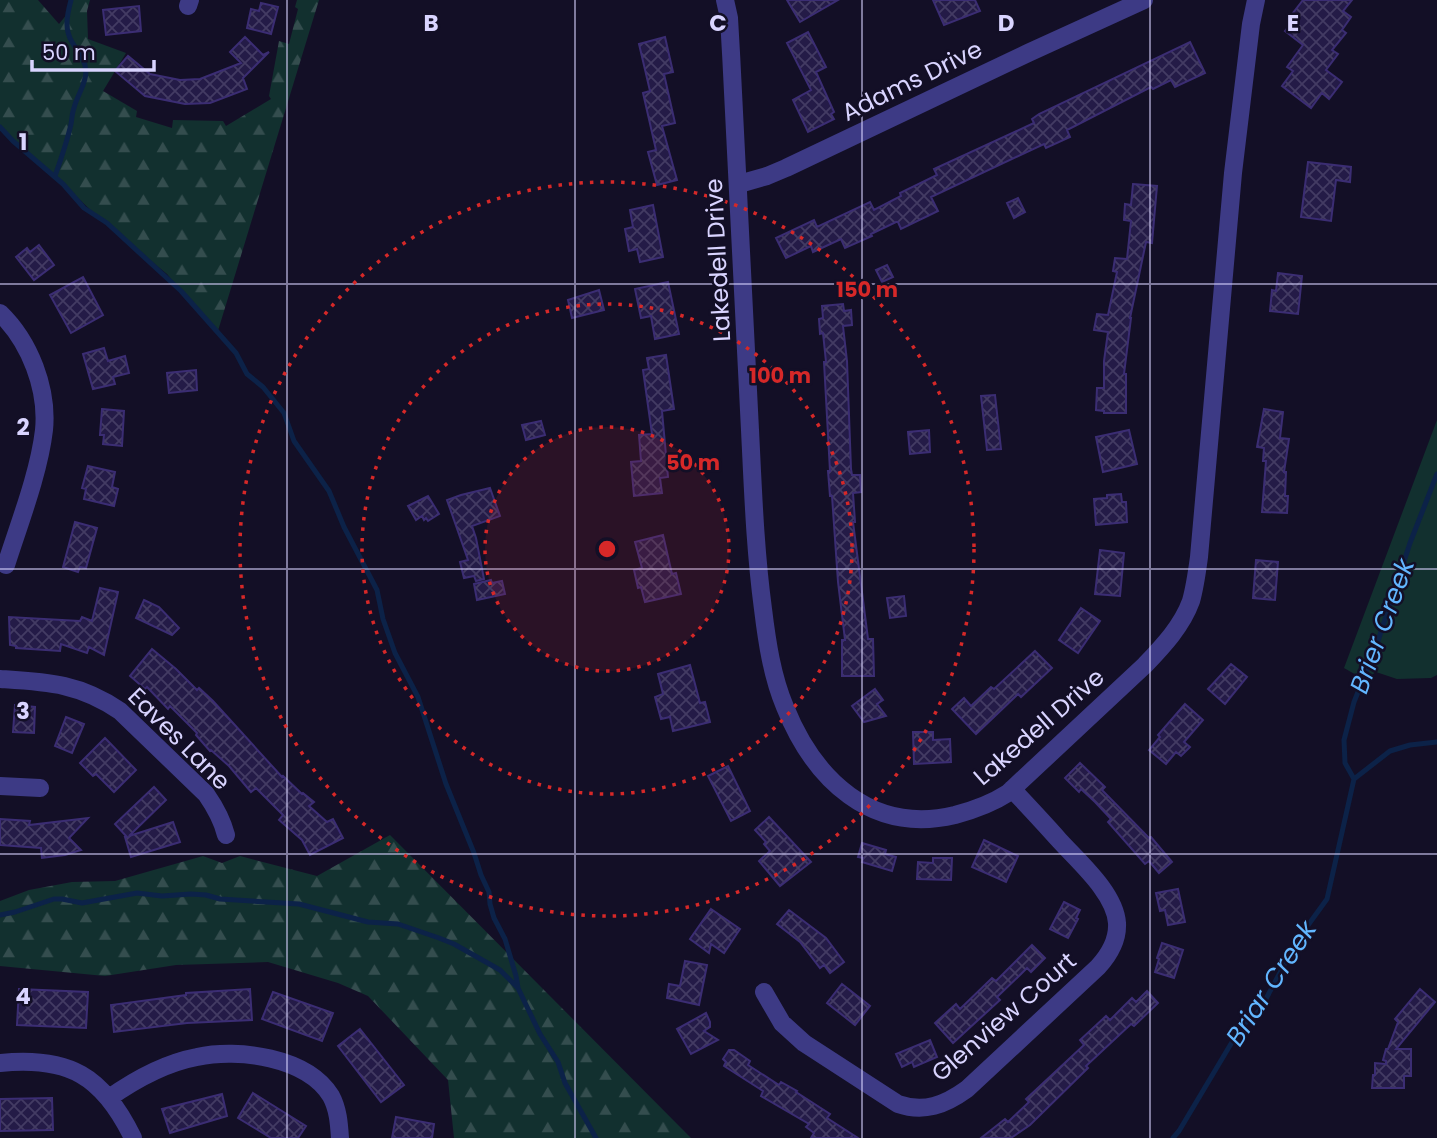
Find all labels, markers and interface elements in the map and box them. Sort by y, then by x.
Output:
text: B [423,7,439,39]
text: C [709,7,727,39]
text: D [998,7,1014,39]
text: E [1287,7,1299,39]
scale bar [32,28,154,72]
street label: Adams Drive [836,32,988,129]
text: 50 m [42,38,96,67]
text: 1 [19,126,27,158]
street label: Lakedell Drive [697,178,738,342]
text: 150 m [836,275,898,304]
text: 100 m [749,361,811,390]
text: 2 [16,411,30,443]
text: 50 m [666,448,720,477]
centre of rings [595,537,619,561]
water label: Brier Creek [1341,552,1424,698]
street label: Lakedell Drive [966,661,1111,793]
street label: Eaves Lane [121,680,238,797]
text: 3 [16,695,30,727]
water label: Briar Creek [1217,912,1326,1053]
street label: Glenview Court [924,944,1083,1089]
text: 4 [15,980,31,1012]

